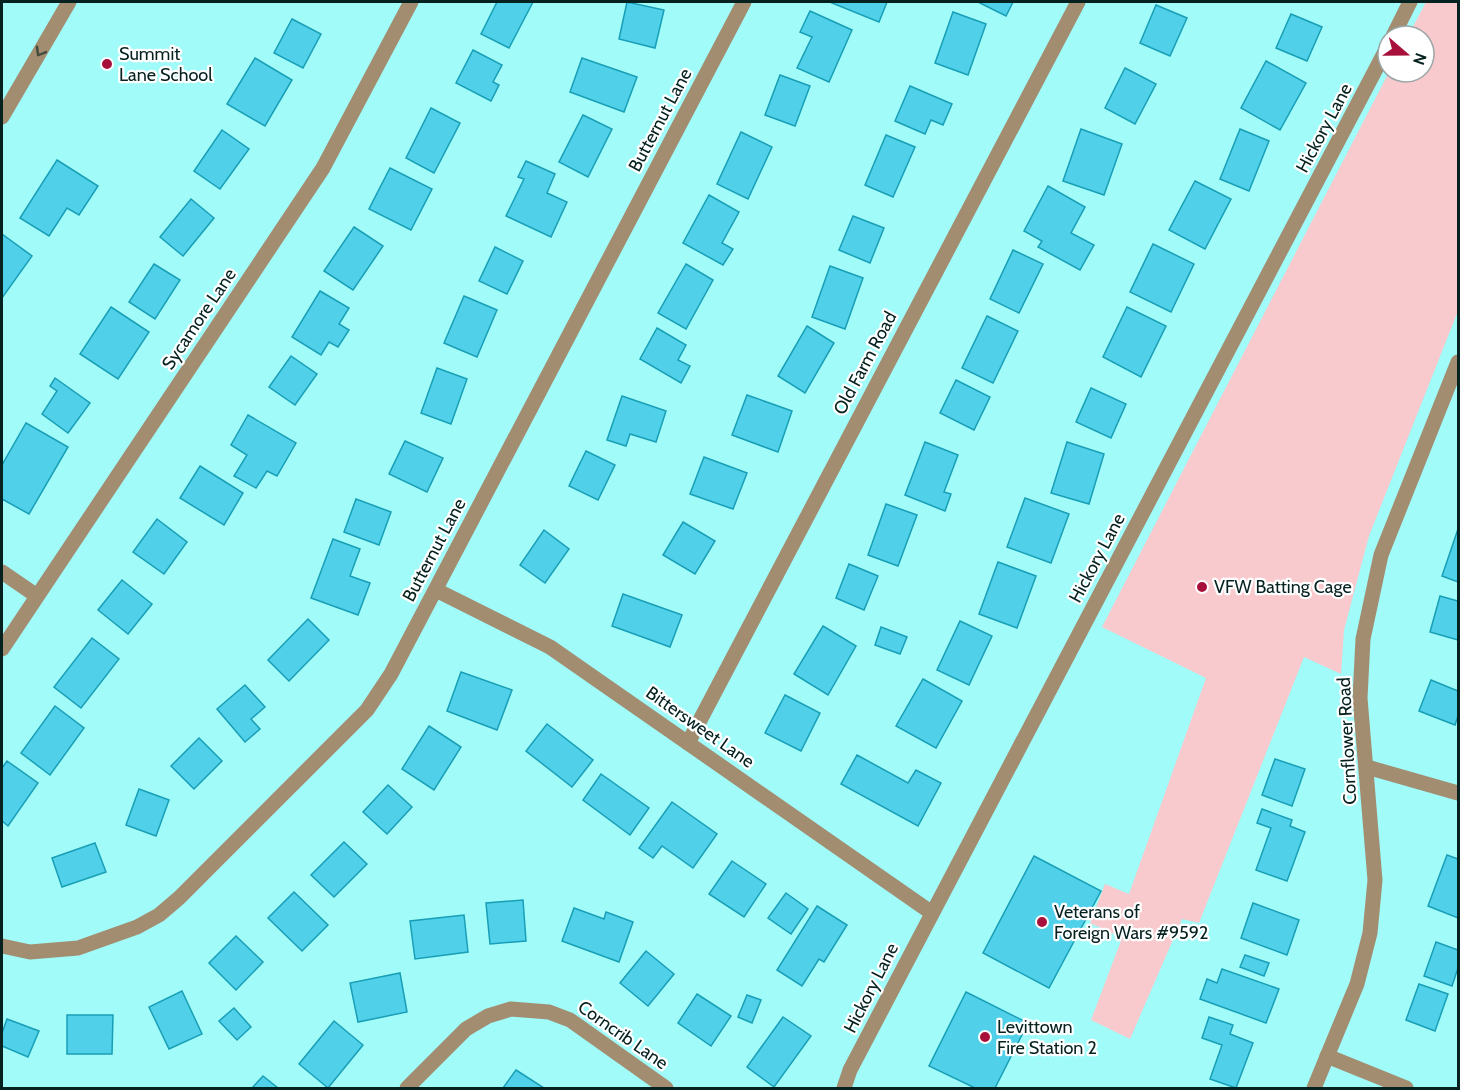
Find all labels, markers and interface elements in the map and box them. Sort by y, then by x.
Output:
north arrow [1376,24,1436,84]
place label: Summit Lane School [119,43,213,86]
one-way arrow [36,46,47,56]
text: N [1409,50,1430,68]
marker: Summit Lane School [100,57,114,71]
street label: Butternut Lane [624,65,696,175]
street label: Hickory Lane [1291,80,1357,176]
street label: Sycamore Lane [157,264,241,374]
street label: Old Farm Road [829,308,901,418]
street label: Butternut Lane [398,495,470,605]
street label: Hickory Lane [1064,510,1130,606]
place label: VFW Batting Cage [1214,576,1352,598]
marker: VFW Batting Cage [1195,580,1209,594]
street label: Cornflower Road [1333,677,1361,805]
street label: Bittersweet Lane [642,681,758,773]
place label: Veterans of Foreign Wars #9592 [1054,901,1209,944]
marker: Veterans of Foreign Wars #9592 [1035,915,1049,929]
street label: Hickory Lane [839,939,903,1037]
street label: Corncrib Lane [574,996,672,1074]
place label: Levittown Fire Station 2 [997,1016,1097,1059]
marker: Levittown Fire Station 2 [978,1030,992,1044]

